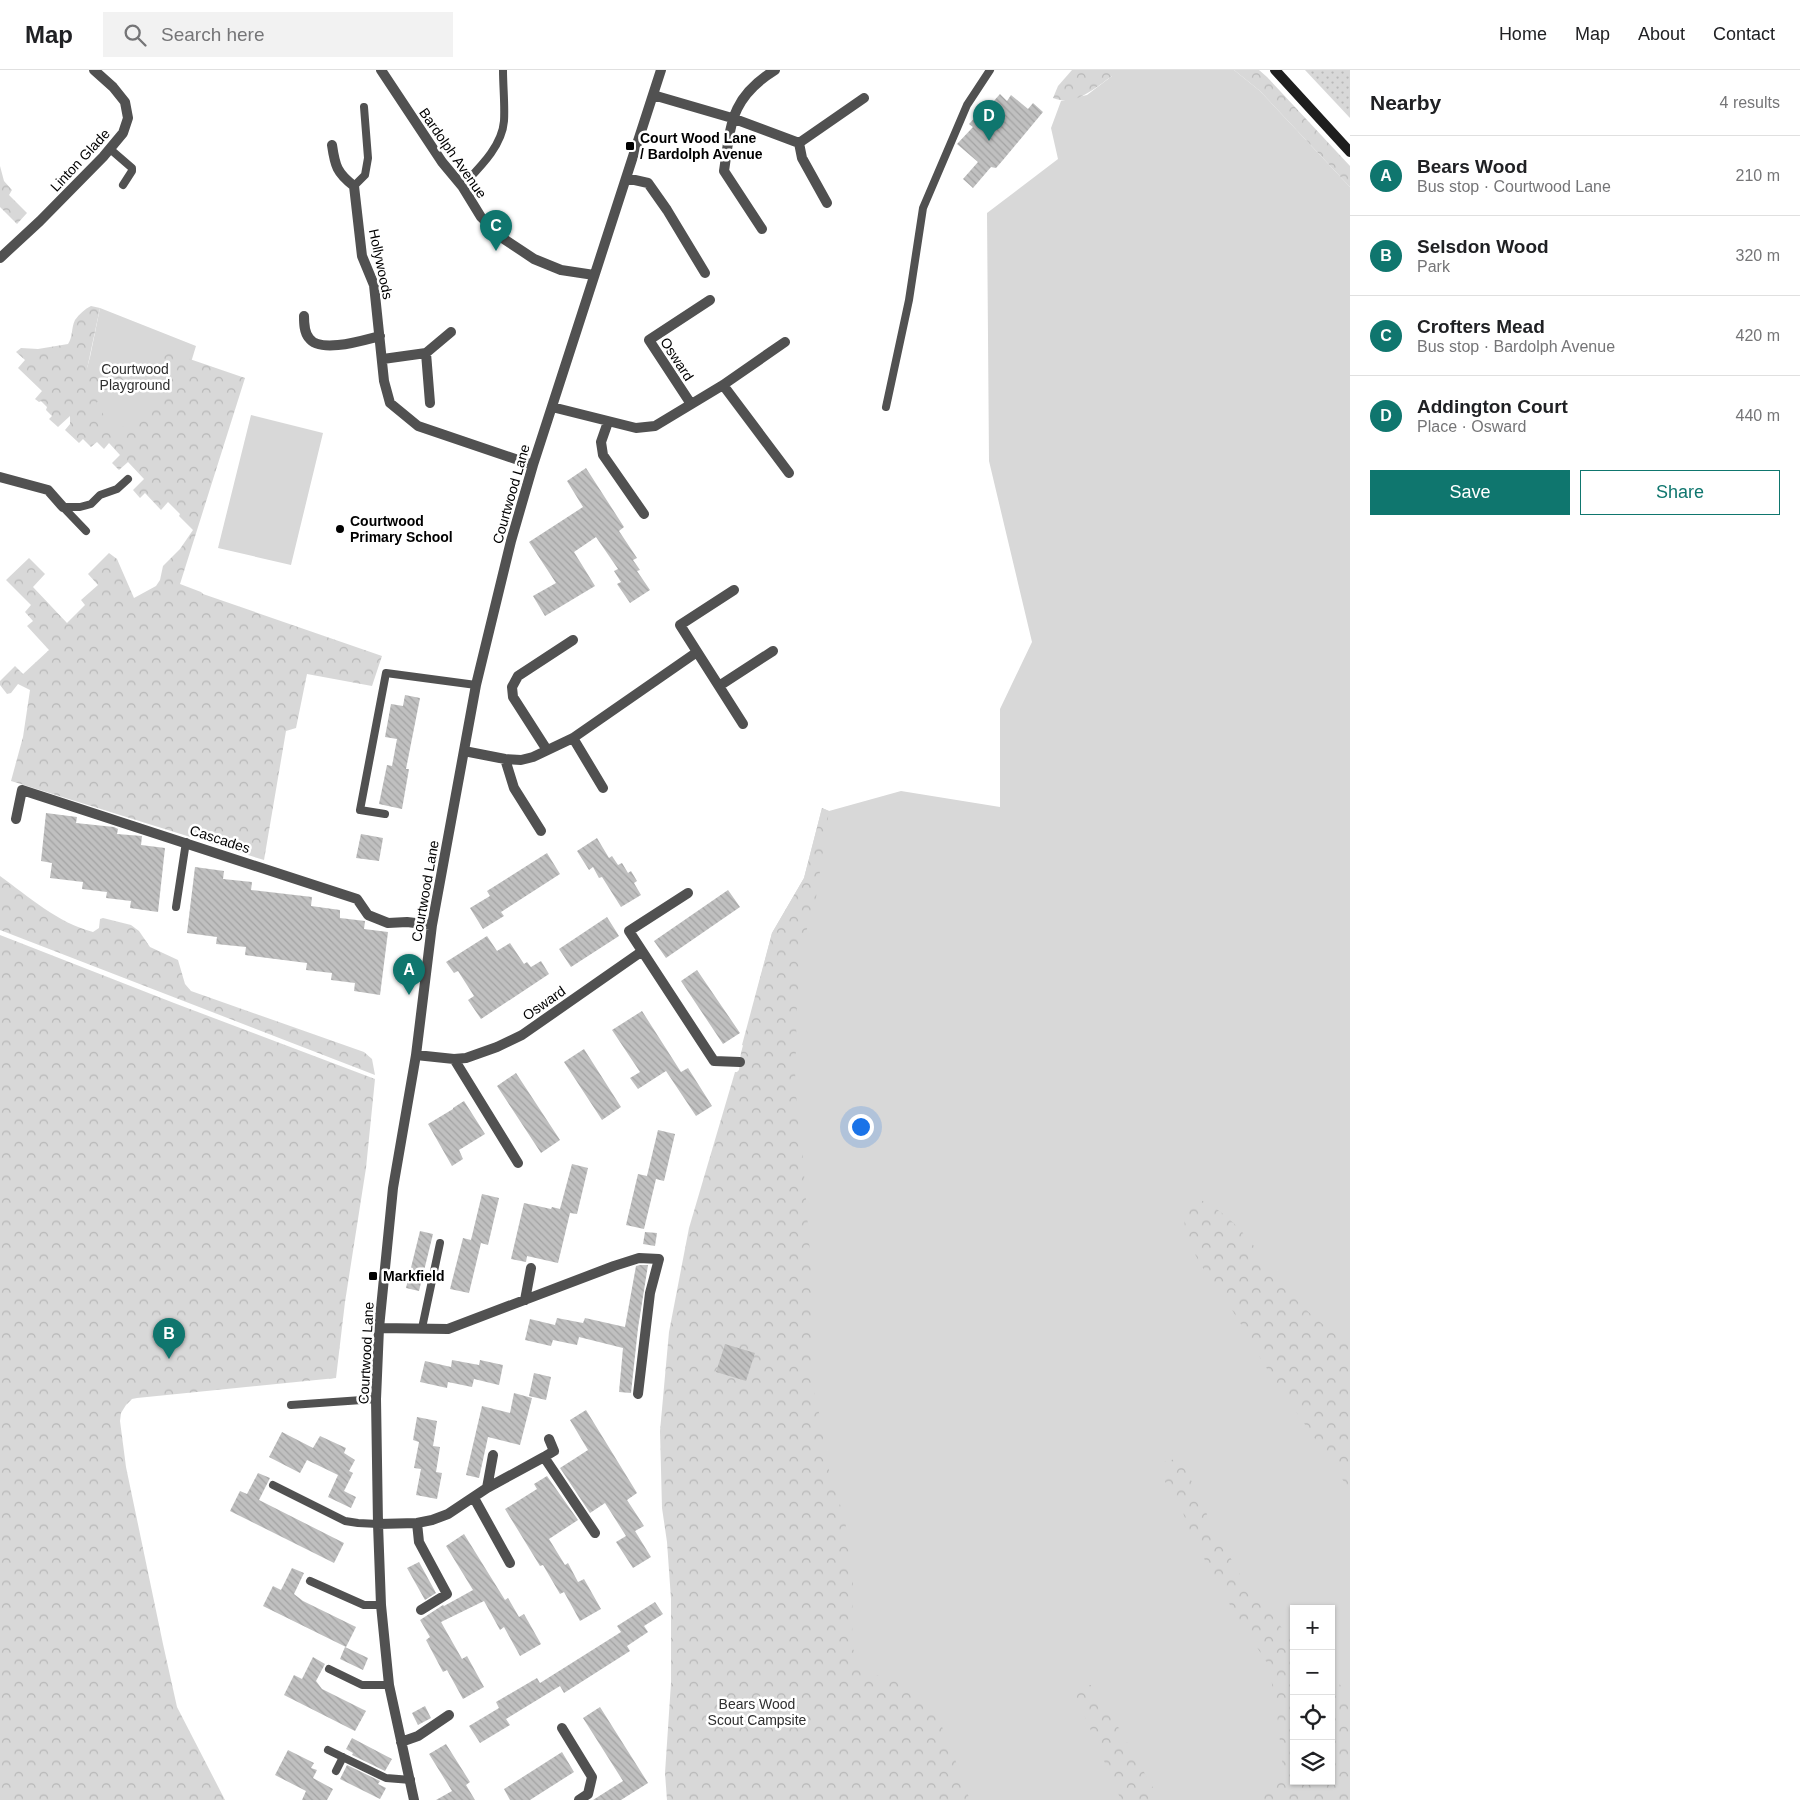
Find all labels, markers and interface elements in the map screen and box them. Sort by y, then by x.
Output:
search box [103,12,453,57]
text: Map [25,21,73,48]
icon: search [121,21,149,49]
text: Search here [161,24,265,45]
text: Home [1499,24,1547,44]
text: Map [1575,24,1610,44]
text: About [1638,24,1685,44]
text: Contact [1713,24,1775,44]
text: Nearby [1370,91,1441,114]
text: 4 results [1720,94,1780,111]
pin: D [973,100,1005,141]
street label: Bardolph Avenue [416,105,490,201]
street label: Linton Glade [47,125,113,194]
place label: Court Wood Lane / Bardolph Avenue [640,130,763,162]
marker: Court Wood Lane / Bardolph Avenue [624,140,636,152]
text: Bears Wood [1417,156,1528,177]
text: A [1380,167,1392,184]
text: 210 m [1736,167,1780,184]
text: Bus stop · Courtwood Lane [1417,178,1611,195]
pin: C [480,210,512,251]
street label: Hollywoods [366,227,396,301]
text: Selsdon Wood [1417,236,1549,257]
text: B [1380,247,1392,264]
text: 320 m [1736,247,1780,264]
text: Park [1417,258,1450,275]
text: Crofters Mead [1417,316,1545,337]
text: C [1380,327,1392,344]
text: 420 m [1736,327,1780,344]
street label: Osward [657,334,697,384]
text: Bus stop · Bardolph Avenue [1417,338,1615,355]
park label: Courtwood Playground [100,361,170,393]
text: Addington Court [1417,396,1568,417]
text: D [1380,407,1392,424]
text: 440 m [1736,407,1780,424]
text: Place · Osward [1417,418,1526,435]
street label: Courtwood Lane [489,442,533,546]
button: Save [1370,470,1570,515]
button: Share [1580,470,1780,515]
place label: Courtwood Primary School [350,513,453,545]
marker: Courtwood Primary School [334,523,346,535]
street label: Cascades [188,822,252,856]
street label: Courtwood Lane [408,839,442,943]
pin: A [393,954,425,995]
street label: Osward [520,983,568,1023]
your location [848,1114,874,1140]
place label: Markfield [383,1268,444,1284]
marker: Markfield [367,1270,379,1282]
street label: Courtwood Lane [355,1301,377,1405]
pin: B [153,1318,185,1359]
map controls [1290,1605,1335,1785]
button: + [1290,1605,1335,1650]
button: − [1290,1650,1335,1695]
button: locate [1290,1695,1335,1740]
park label: Bears Wood Scout Campsite [708,1696,807,1728]
button: layers [1290,1740,1335,1785]

